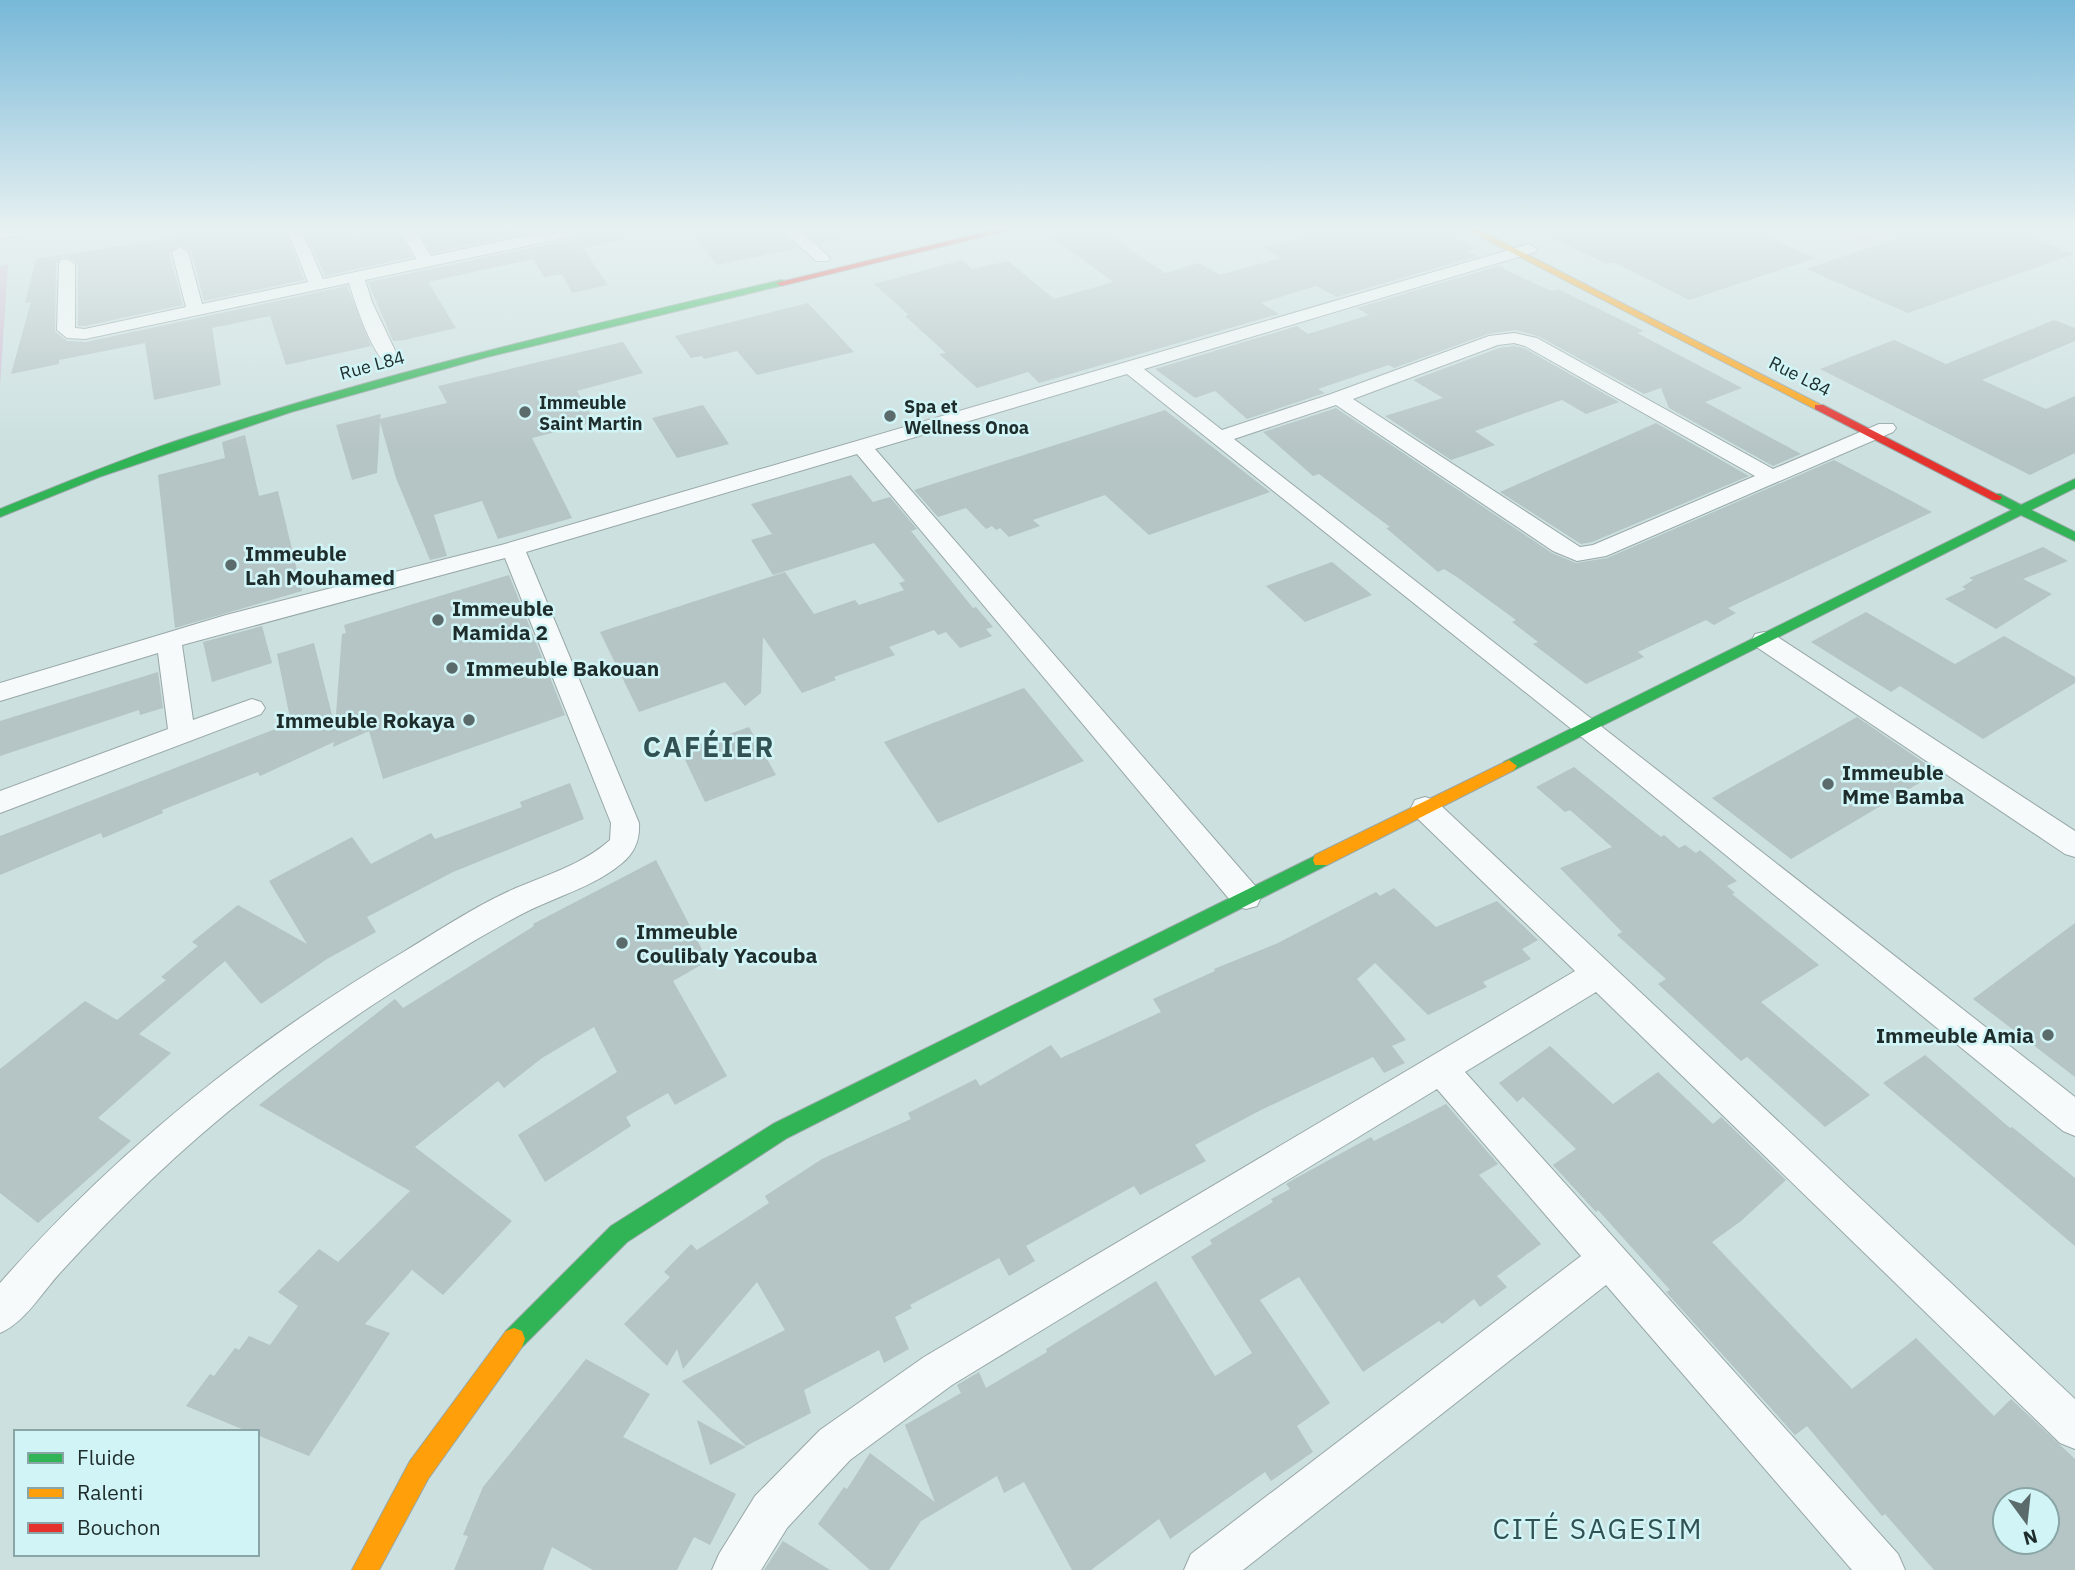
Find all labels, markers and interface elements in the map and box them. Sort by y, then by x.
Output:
street label: Rue L84 [337,345,407,385]
street label: Rue L84 [1765,351,1835,401]
place label: Immeuble Saint Martin [539,391,643,435]
place label: Spa et Wellness Onoa [904,395,1029,439]
marker: Immeuble Saint Martin [517,404,533,420]
marker: Spa et Wellness Onoa [882,408,898,424]
place label: Immeuble Lah Mouhamed [245,539,395,591]
marker: Immeuble Lah Mouhamed [223,557,239,573]
place label: Immeuble Mamida 2 [452,594,554,646]
marker: Immeuble Mamida 2 [430,612,446,628]
place label: Immeuble Bakouan [466,654,659,682]
marker: Immeuble Bakouan [444,660,460,676]
place label: Immeuble Rokaya [276,706,455,734]
marker: Immeuble Rokaya [461,712,477,728]
district label: CAFÉIER [643,728,775,765]
place label: Immeuble Mme Bamba [1842,758,1964,810]
marker: Immeuble Mme Bamba [1820,776,1836,792]
place label: Immeuble Coulibaly Yacouba [636,917,818,969]
marker: Immeuble Coulibaly Yacouba [614,935,630,951]
place label: Immeuble Amia [1876,1021,2034,1049]
marker: Immeuble Amia [2040,1027,2056,1043]
legend [14,1430,259,1556]
text: Fluide [77,1443,135,1471]
text: Ralenti [77,1478,143,1506]
north arrow [1991,1486,2061,1556]
district label: CITÉ SAGESIM [1492,1510,1704,1547]
text: Bouchon [77,1513,161,1541]
text: N [2021,1524,2040,1551]

